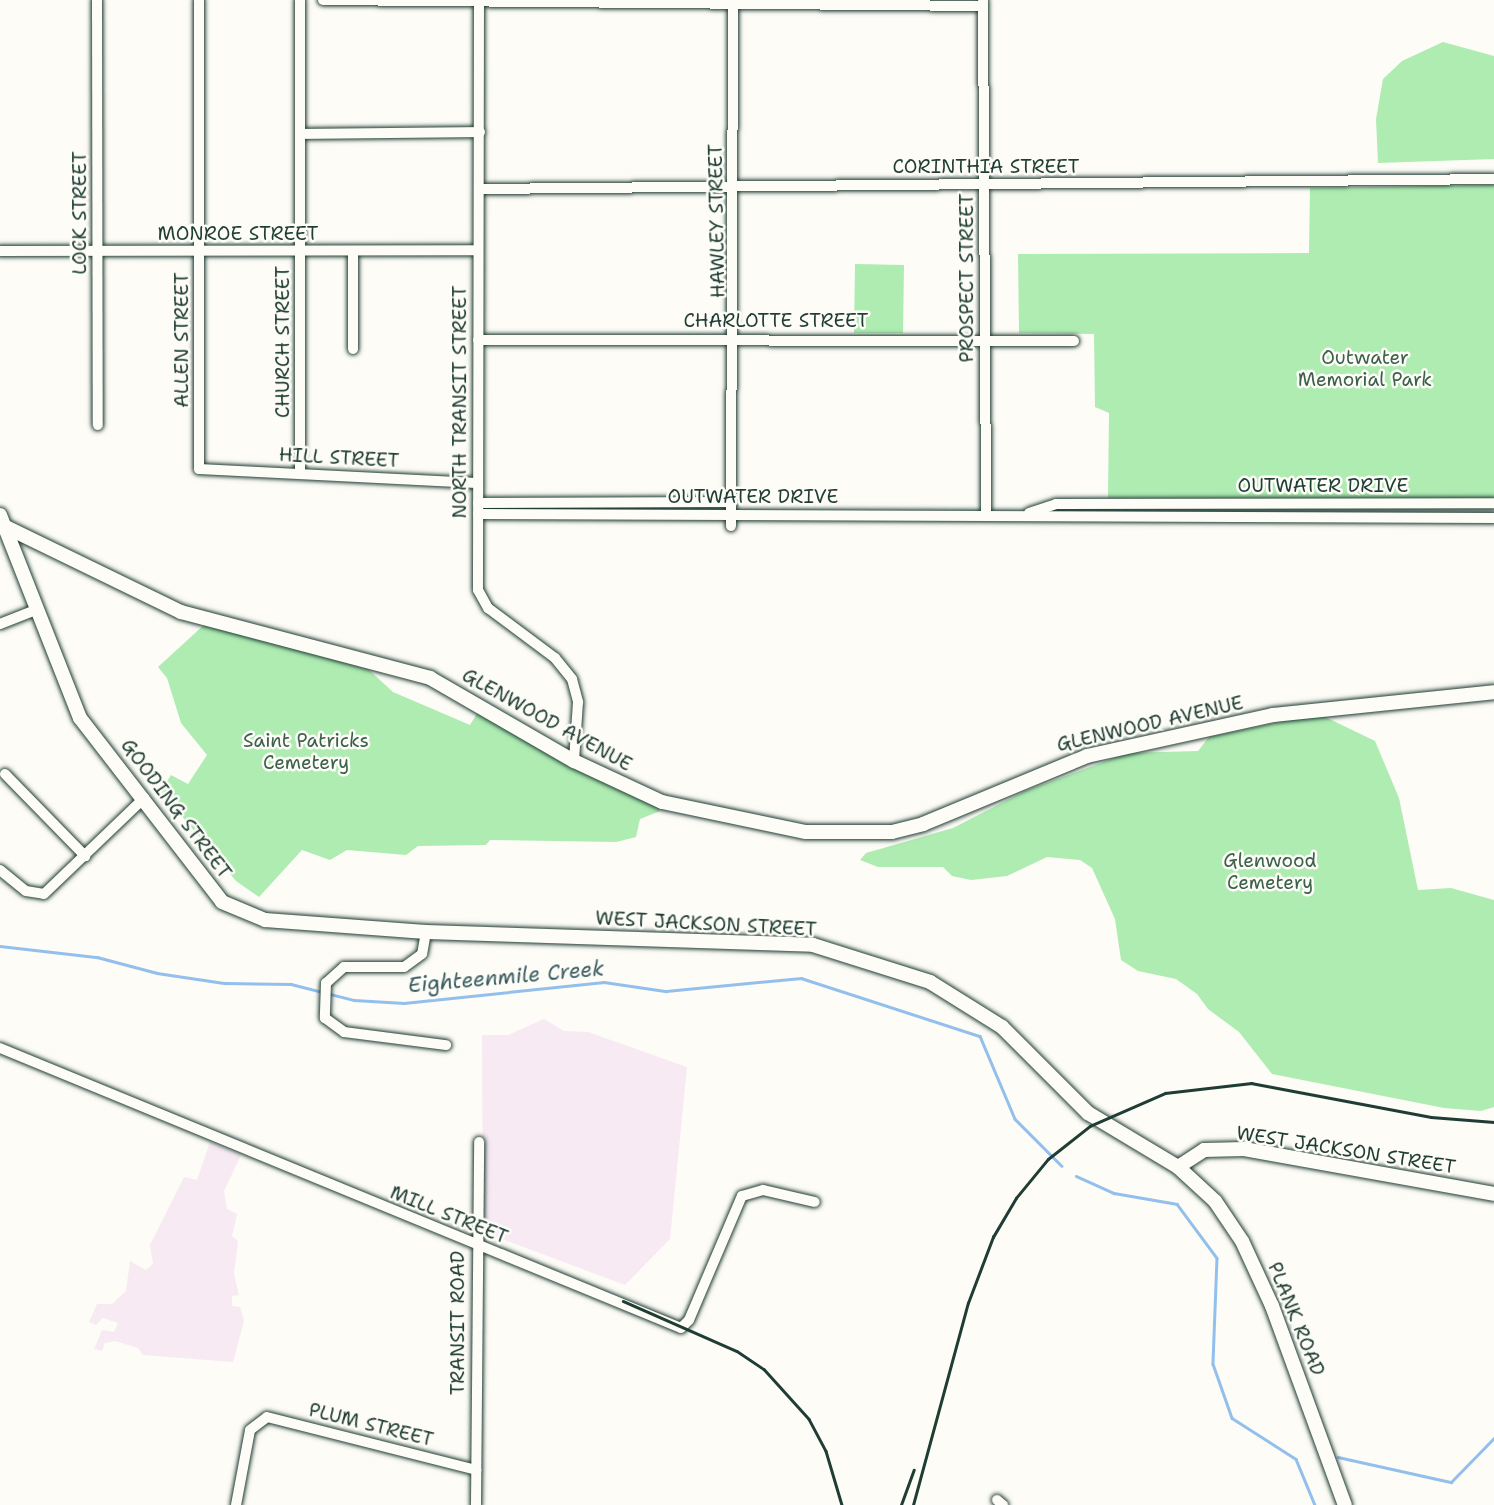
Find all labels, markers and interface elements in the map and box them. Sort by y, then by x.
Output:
street label: HAWLEY STREET [704,144,730,298]
street label: LOCK STREET [69,151,91,275]
street label: CORINTHIA STREET [892,156,1080,178]
street label: PROSPECT STREET [956,193,978,363]
street label: MONROE STREET [158,223,318,245]
street label: CHURCH STREET [272,266,294,418]
street label: ALLEN STREET [171,272,193,408]
street label: NORTH TRANSIT STREET [449,285,471,519]
street label: CHARLOTTE STREET [684,310,868,332]
park label: Outwater Memorial Park [1298,347,1432,391]
street label: HILL STREET [278,443,400,473]
street label: OUTWATER DRIVE [1238,475,1408,497]
street label: OUTWATER DRIVE [668,486,838,508]
street label: GLENWOOD AVENUE [458,664,636,776]
street label: GLENWOOD AVENUE [1055,691,1245,757]
park label: Saint Patricks Cemetery [243,730,369,774]
street label: GOODING STREET [116,735,236,883]
park label: Glenwood Cemetery [1223,850,1317,894]
street label: WEST JACKSON STREET [595,907,817,941]
water label: Eighteenmile Creek [407,956,605,998]
street label: WEST JACKSON STREET [1235,1121,1457,1179]
street label: MILL STREET [387,1181,511,1249]
street label: TRANSIT ROAD [447,1251,469,1395]
street label: PLANK ROAD [1263,1259,1329,1379]
street label: PLUM STREET [306,1399,436,1451]

